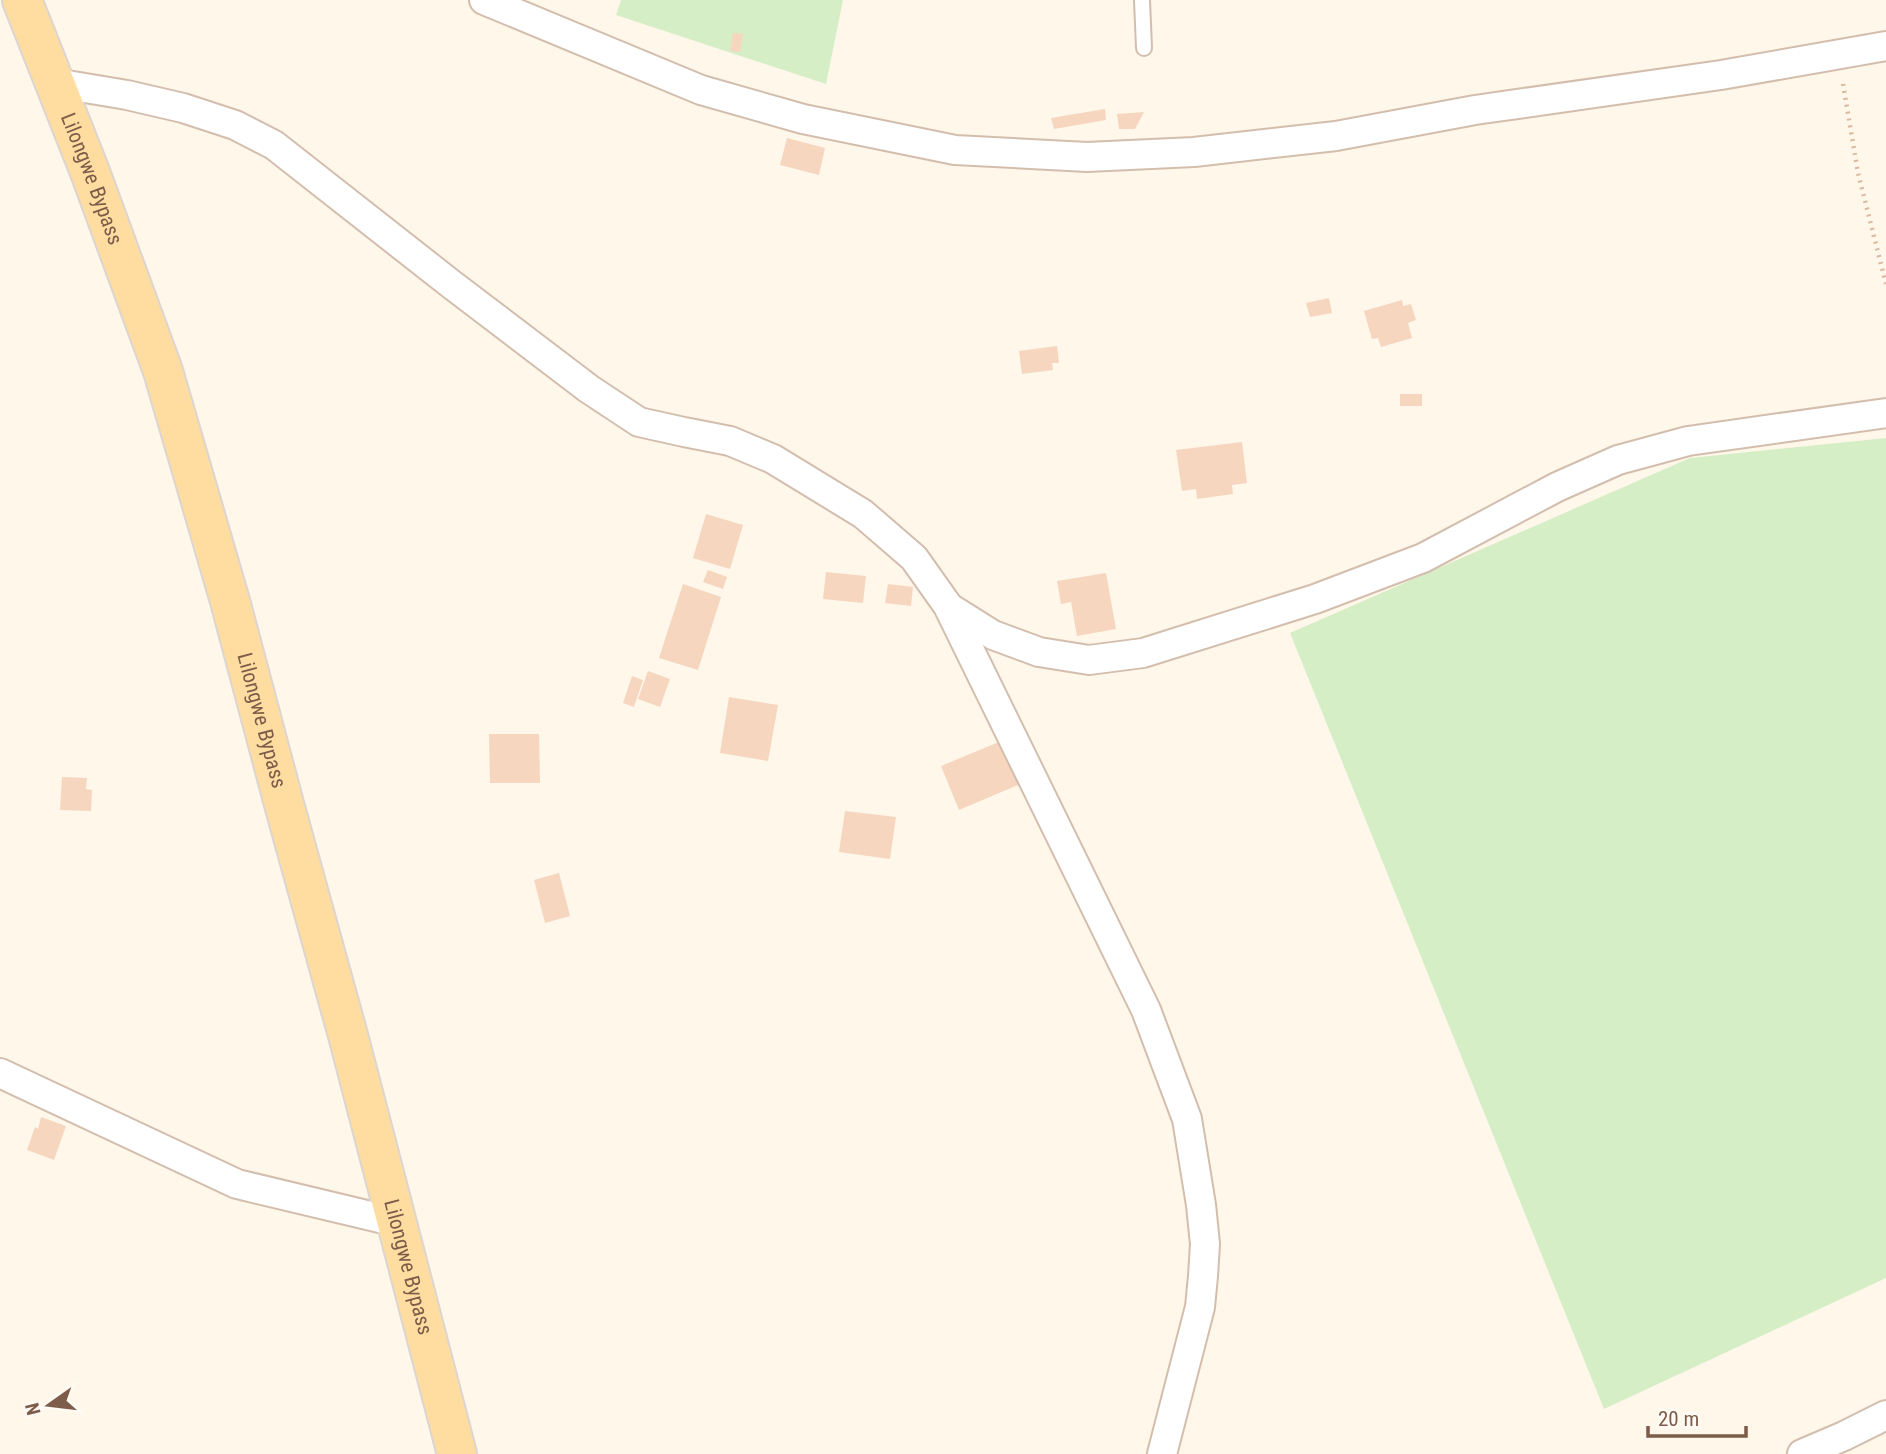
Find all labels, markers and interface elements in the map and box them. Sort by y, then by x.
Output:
street label: Lilongwe Bypass [56,110,128,248]
street label: Lilongwe Bypass [232,650,291,791]
street label: Lilongwe Bypass [379,1197,437,1337]
north arrow [14,1370,84,1440]
scale bar [1648,1394,1746,1438]
text: N [20,1401,46,1417]
text: 20 m [1658,1407,1699,1431]

